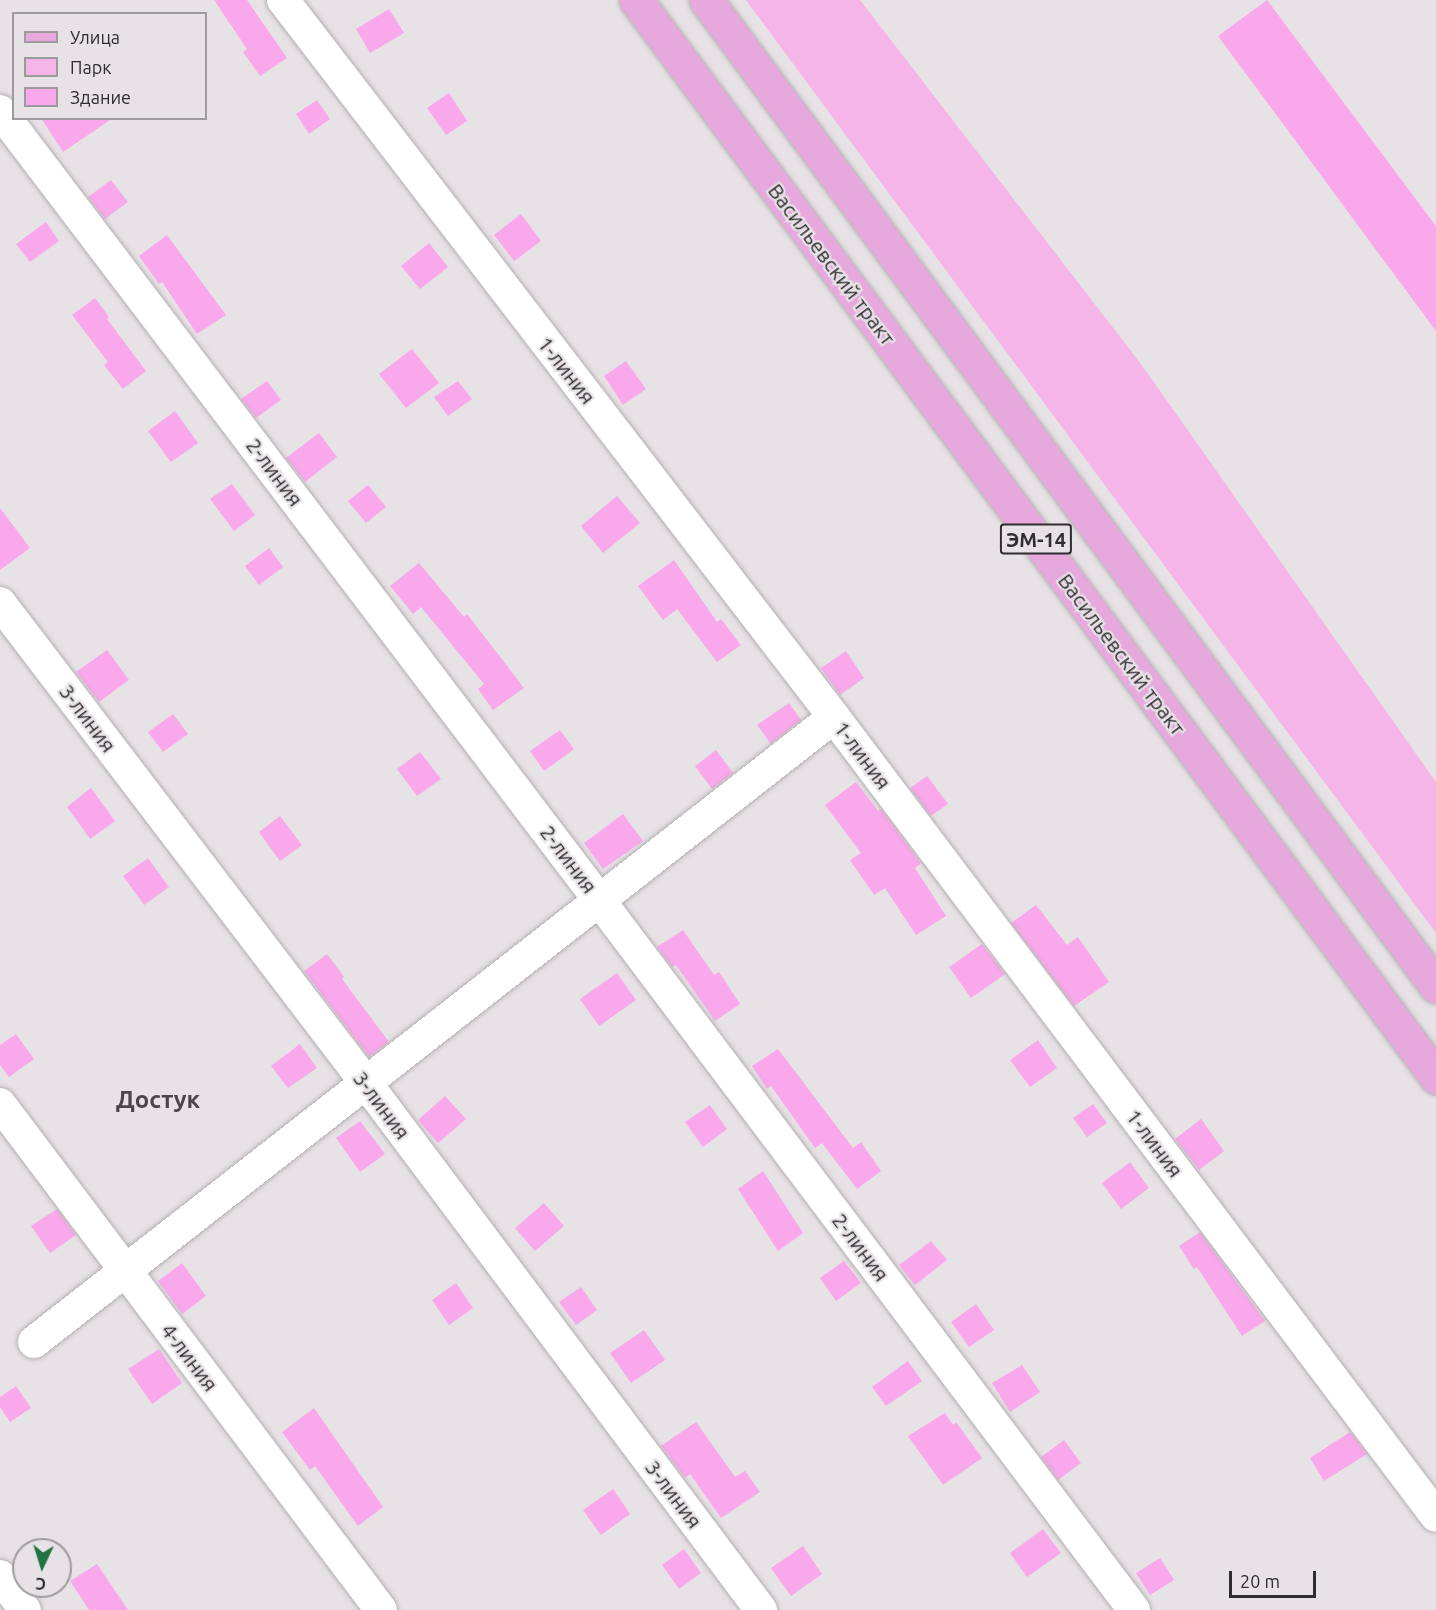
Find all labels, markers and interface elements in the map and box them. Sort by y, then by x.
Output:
legend [12,12,207,120]
text: Улица [70,27,120,47]
text: Парк [70,57,111,77]
text: Здание [70,87,131,107]
street label: Васильевский тракт [763,178,901,350]
street label: 1-линия [533,331,601,409]
street label: 2-линия [241,433,309,511]
road number: ЭМ-14 [998,522,1074,556]
street label: Васильевский тракт [1053,568,1191,740]
street label: 3-линия [54,679,122,757]
street label: 1-линия [829,716,897,794]
street label: 2-линия [535,820,603,898]
street label: 3-линия [348,1066,416,1144]
district label: Достук [116,1086,200,1114]
street label: 1-линия [1121,1104,1189,1182]
street label: 2-линия [827,1208,895,1286]
street label: 4-линия [156,1318,224,1396]
street label: 3-линия [640,1455,708,1533]
north arrow [12,1538,72,1598]
scale bar [1232,1559,1319,1597]
text: 20 m [1240,1571,1280,1591]
text: С [35,1575,47,1593]

